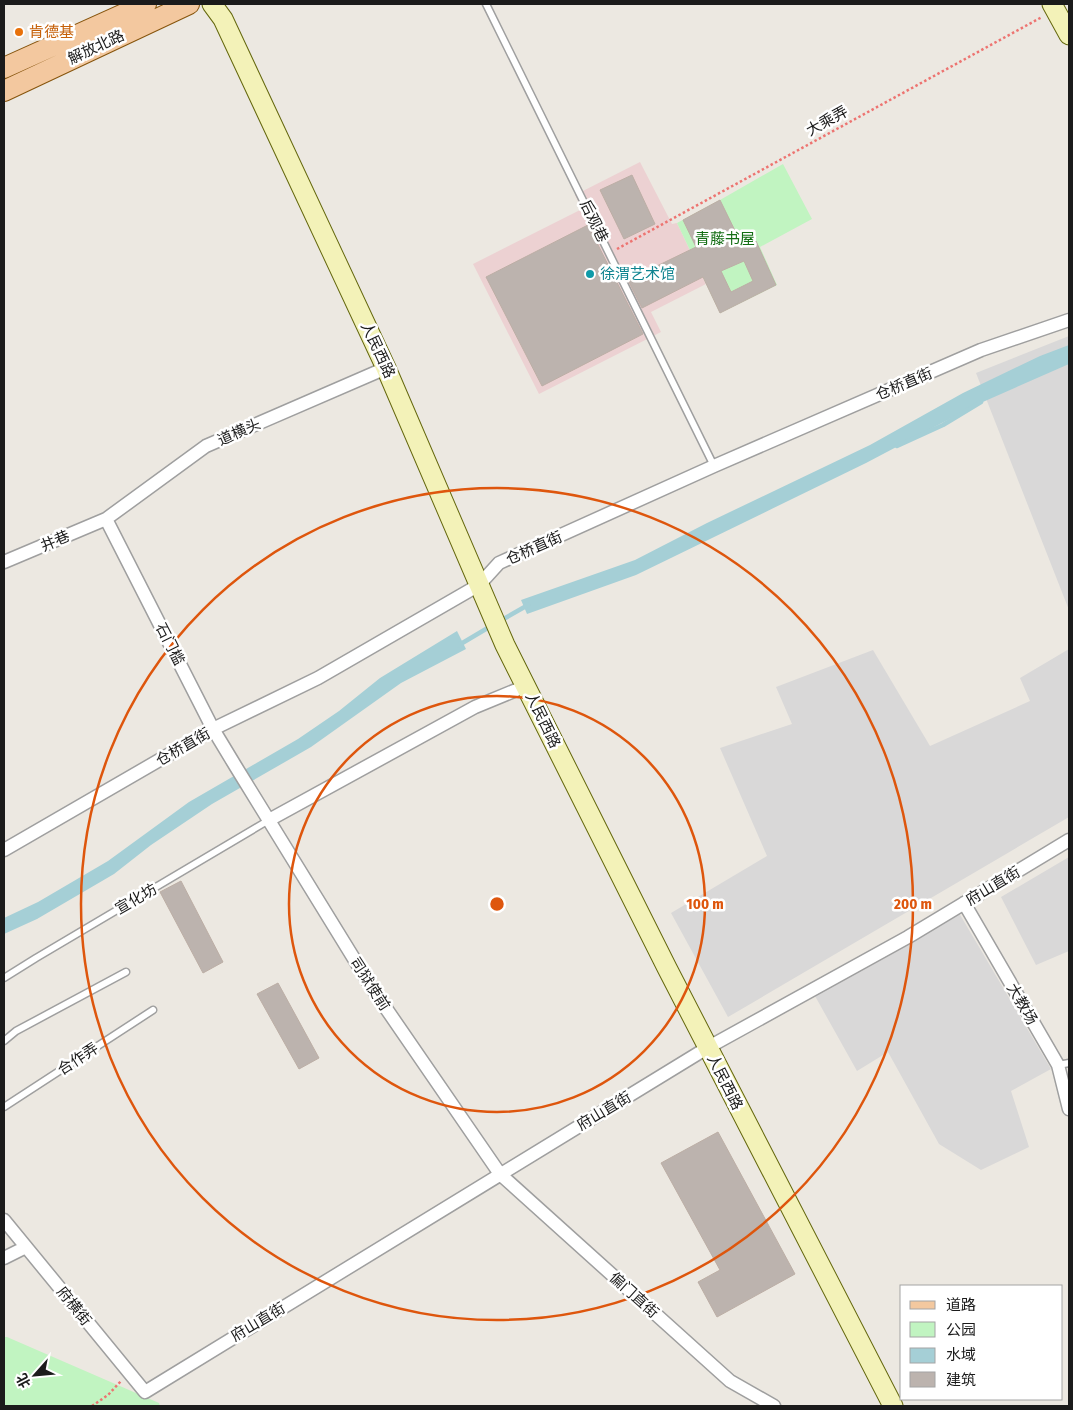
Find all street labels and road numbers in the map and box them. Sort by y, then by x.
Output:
street label: 解放北路 [65,26,127,68]
street label: 大乘弄 [803,102,851,140]
street label: 后观巷 [576,197,612,245]
street label: 人民西路 [357,319,399,381]
street label: 仓桥直街 [873,364,935,404]
street label: 道横头 [215,415,263,449]
street label: 井巷 [38,527,72,555]
street label: 仓桥直街 [503,528,565,568]
street label: 石门槛 [152,620,188,668]
street label: 人民西路 [522,689,564,751]
street label: 仓桥直街 [153,724,213,770]
street label: 府山直街 [963,863,1023,909]
street label: 宣化坊 [112,880,160,918]
street label: 司狱使前 [346,954,394,1014]
street label: 大教场 [1003,980,1041,1028]
street label: 合作弄 [54,1039,102,1079]
street label: 人民西路 [703,1051,747,1113]
street label: 府山直街 [574,1088,634,1134]
street label: 偏门直街 [606,1268,662,1322]
street label: 府横街 [53,1283,95,1329]
street label: 府山直街 [228,1299,288,1345]

